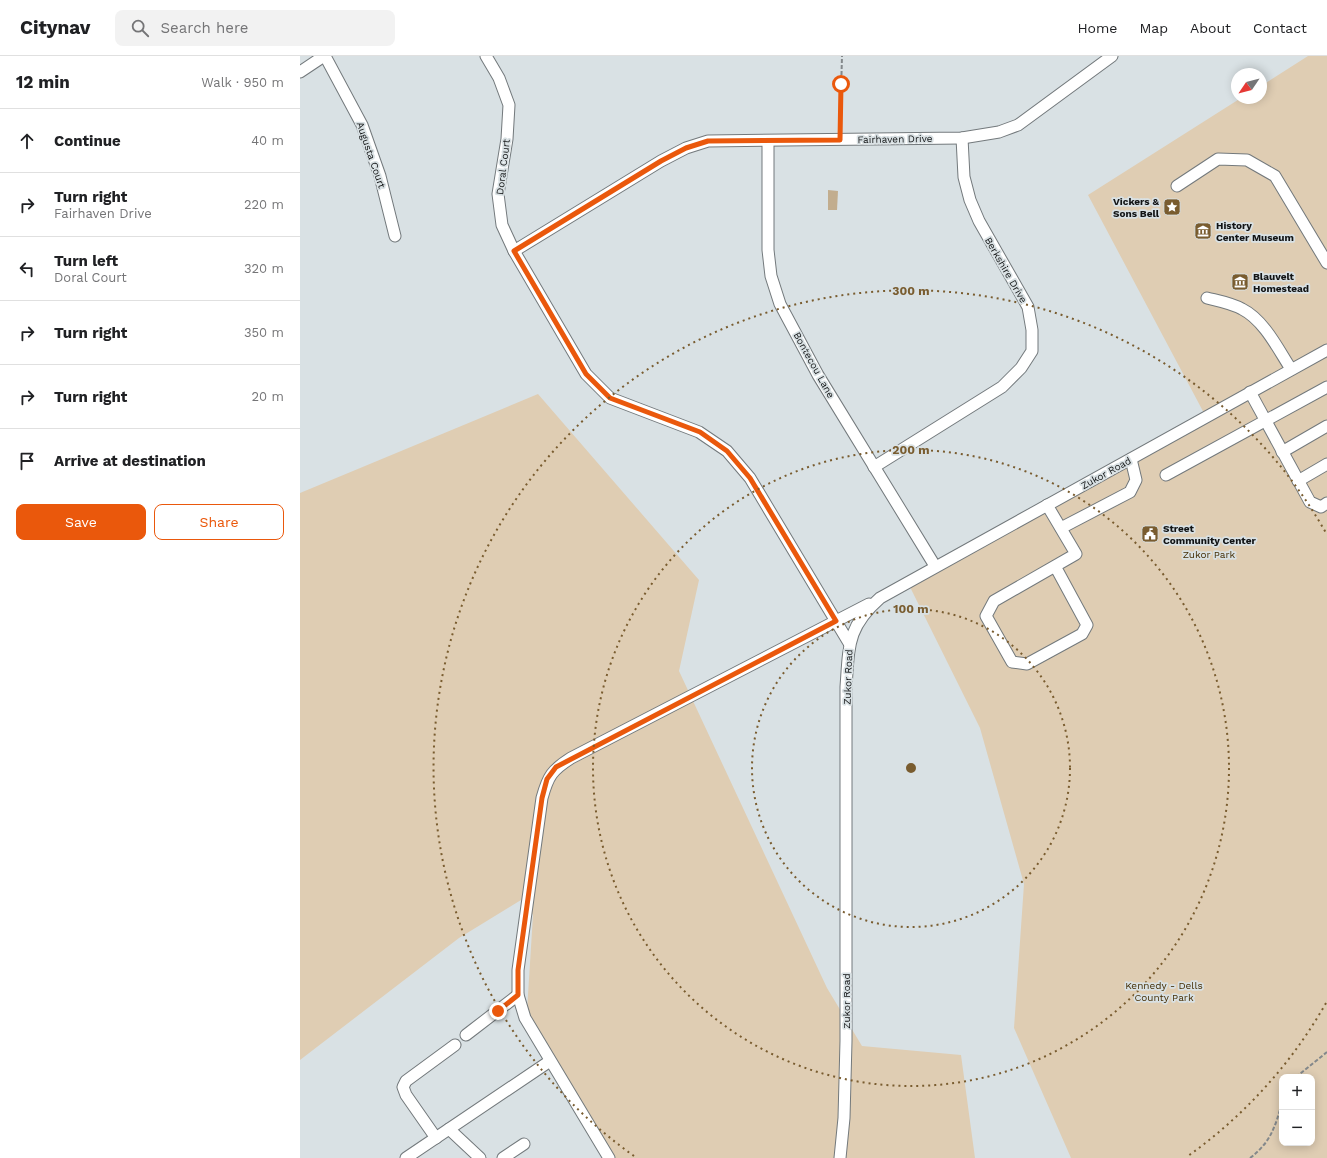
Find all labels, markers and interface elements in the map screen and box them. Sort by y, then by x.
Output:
search box [115,10,395,46]
text: Citynav [20,16,91,39]
icon: search [129,17,151,39]
text: Search here [161,19,248,37]
text: Home [1077,20,1117,36]
text: Map [1139,20,1168,36]
text: About [1190,20,1231,36]
text: Contact [1253,20,1307,36]
north arrow [1231,68,1267,104]
text: 12 min [16,72,70,92]
text: Walk · 950 m [201,75,284,90]
route start [832,75,850,93]
street label: Augusta Court [354,120,388,190]
icon: ahead [16,130,38,152]
text: Continue [54,132,121,150]
text: 40 m [251,133,284,148]
street label: Fairhaven Drive [857,133,933,145]
street label: Doral Court [494,138,512,195]
text: Turn right [54,188,127,206]
icon: right [16,194,38,216]
place label: Vickers & Sons Bell [1113,196,1160,219]
text: 220 m [244,197,284,212]
place icon: Vickers & Sons Bell [1162,197,1182,217]
text: Fairhaven Drive [54,206,152,221]
place label: History Center Museum [1216,220,1294,243]
museum icon: History Center Museum [1193,221,1213,241]
street label: Berkshire Drive [983,235,1029,305]
text: Turn left [54,252,118,270]
icon: left [16,258,38,280]
text: 320 m [244,261,284,276]
text: Doral Court [54,270,127,285]
place label: Blauvelt Homestead [1253,271,1309,294]
museum icon: Blauvelt Homestead [1230,272,1250,292]
text: 300 m [892,284,930,298]
icon: right [16,322,38,344]
text: Turn right [54,324,127,342]
text: 350 m [244,325,284,340]
street label: Bontecou Lane [791,330,837,400]
icon: right [16,386,38,408]
text: Turn right [54,388,127,406]
text: 20 m [252,389,284,404]
text: 200 m [892,443,930,457]
icon: arrive [16,450,38,472]
text: Arrive at destination [54,452,206,470]
street label: Zukor Road [1079,455,1133,491]
button: Save [16,504,146,540]
button: Share [154,504,284,540]
place label: Street Community Center [1163,523,1256,546]
public building icon: Street Community Center [1140,524,1160,544]
park label: Zukor Park [1183,549,1236,560]
text: 100 m [893,602,929,616]
street label: Zukor Road [842,649,854,705]
centre of rings [904,761,918,775]
street label: Zukor Road [841,973,852,1029]
park label: Kennedy - Dells County Park [1125,980,1203,1003]
route end [489,1002,507,1020]
map controls [1279,1074,1315,1146]
button: + [1279,1074,1315,1110]
button: − [1279,1110,1315,1146]

